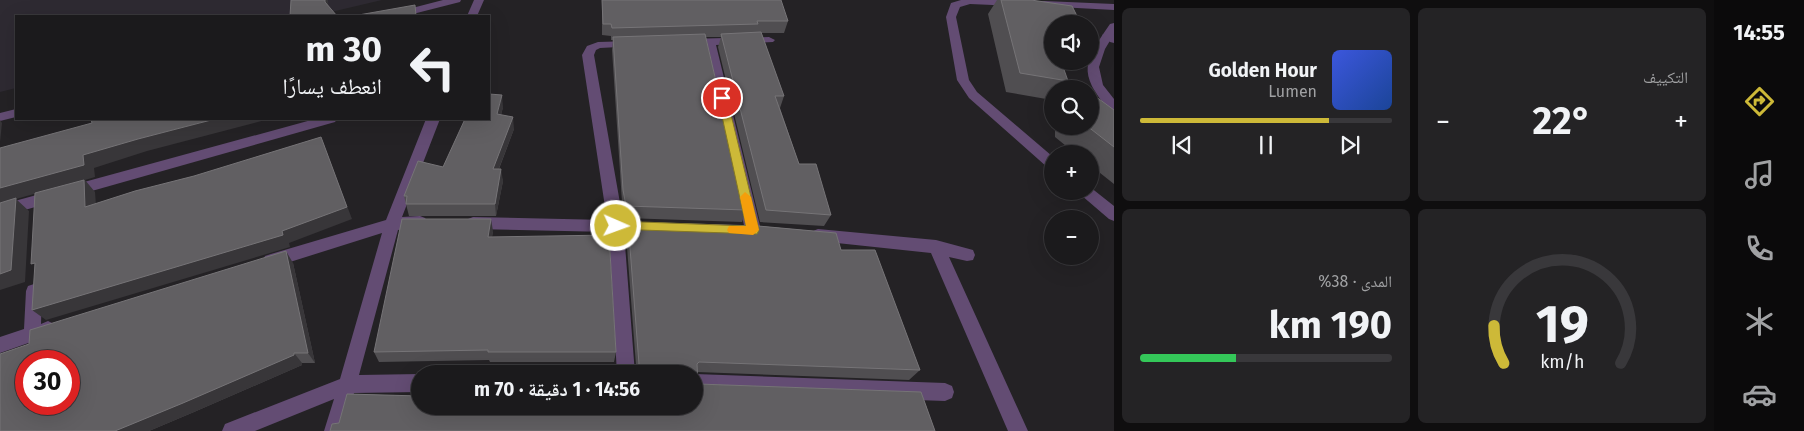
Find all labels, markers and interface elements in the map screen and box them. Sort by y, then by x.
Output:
map controls [1044,15,1099,265]
button: sound [1044,15,1099,70]
text: 14:55 [1733,19,1785,46]
text: 30 m [305,28,382,70]
icon: left [400,35,465,100]
text: Golden Hour [1209,59,1317,82]
text: التكييف [1643,68,1688,87]
text: انعطف يسارًا [283,73,382,100]
pin [701,77,743,119]
button: search [1044,80,1099,135]
text: Lumen [1268,82,1317,101]
icon: arrive [708,84,736,112]
icon: directions [1742,84,1777,119]
text: 22° [1532,98,1592,144]
text: − [1436,105,1450,138]
text: + [1674,105,1688,138]
icon: previous [1168,131,1196,159]
icon: pause [1252,131,1280,159]
icon: next [1336,131,1364,159]
button: + [1044,145,1099,200]
icon: music [1742,157,1777,192]
position arrow [589,199,641,251]
button: − [1044,210,1099,265]
icon: phone [1742,231,1777,266]
text: المدى · 38% [1318,272,1392,291]
text: 19 [1535,293,1589,356]
text: 190 km [1269,302,1392,348]
icon: climate [1742,304,1777,339]
speed limit sign: 30 [15,350,80,415]
text: km/h [1540,351,1584,373]
icon: car [1742,377,1777,412]
text: 14:56 · 1 دقيقة · 70 m [474,378,640,401]

